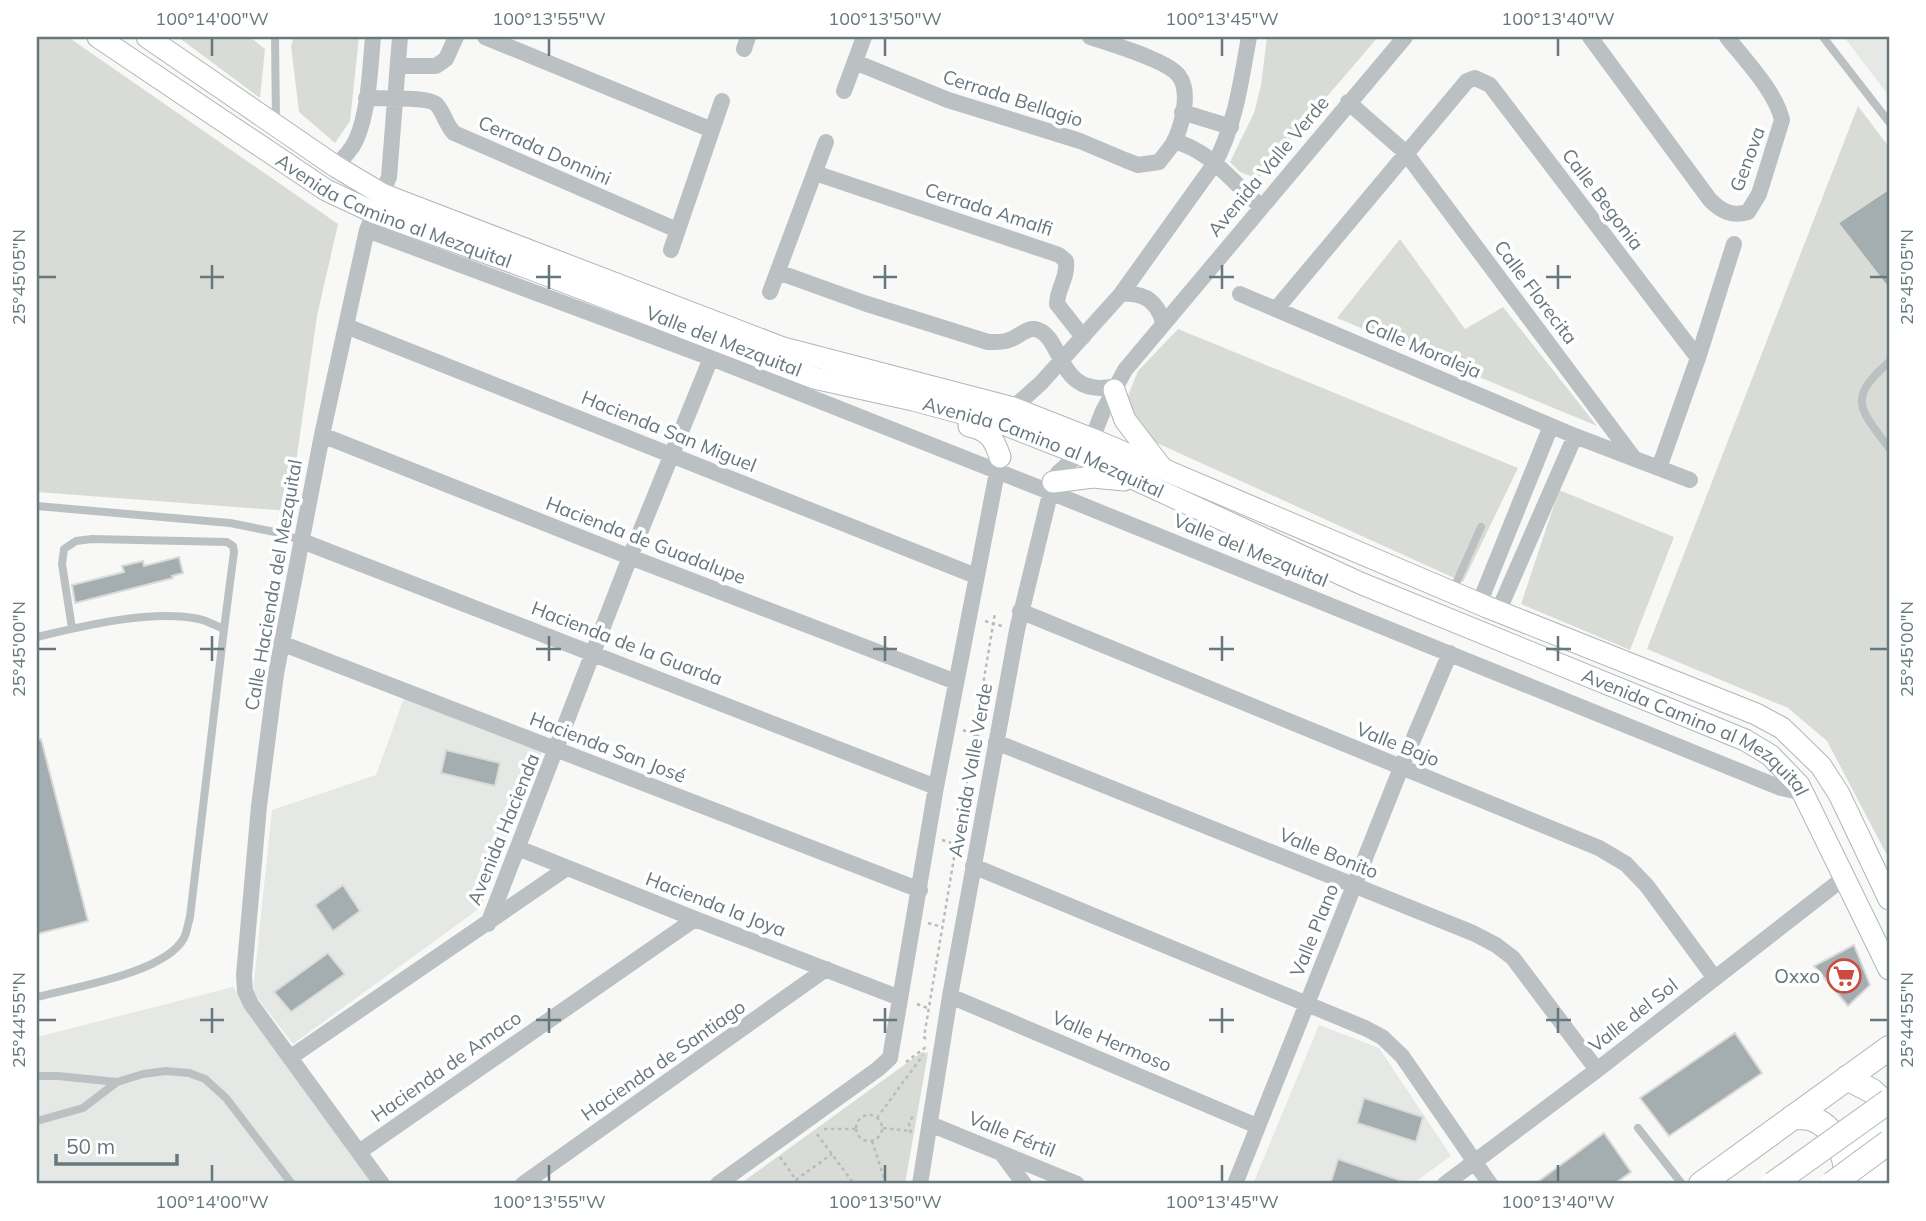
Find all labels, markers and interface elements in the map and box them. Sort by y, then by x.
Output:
text: 100°14'00"W [155,7,269,30]
text: 100°13'55"W [492,7,606,30]
text: 100°13'50"W [828,7,942,30]
text: 100°13'45"W [1165,7,1279,30]
text: 100°13'40"W [1501,7,1615,30]
street label: Cerrada Bellagio [940,64,1086,132]
street label: Avenida Valle Verde [1202,91,1334,241]
street label: Cerrada Donnini [475,110,615,190]
street label: Genova [1724,123,1770,195]
street label: Calle Begonia [1557,143,1649,255]
street label: Avenida Camino al Mezquital [271,148,515,273]
street label: Cerrada Amalfi [922,177,1056,241]
text: 25°45'05"N [7,229,30,325]
text: 25°45'05"N [1895,229,1918,325]
street label: Calle Florecita [1489,235,1583,349]
street label: Valle del Mezquital [643,300,805,382]
street label: Calle Moraleja [1361,313,1485,383]
street label: Hacienda San Miguel [578,385,760,477]
street label: Avenida Camino al Mezquital [920,391,1168,503]
street label: Calle Hacienda del Mezquital [239,458,307,712]
street label: Hacienda de Guadalupe [543,491,749,589]
street label: Valle del Mezquital [1170,508,1332,592]
street label: Hacienda de la Guarda [528,596,726,690]
text: 25°45'00"N [7,601,30,697]
text: 25°45'00"N [1895,601,1918,697]
street label: Avenida Camino al Mezquital [1578,663,1814,799]
street label: Avenida Valle Verde [943,681,997,859]
street label: Hacienda San José [527,706,689,788]
street label: Valle Bajo [1353,716,1443,772]
street label: Avenida Hacienda [462,750,544,908]
street label: Valle Bonito [1276,822,1382,884]
street label: Hacienda la Joya [642,866,790,942]
street label: Valle Plano [1284,880,1344,980]
supermarket icon: Oxxo [1825,957,1863,995]
place label: Oxxo [1774,964,1820,988]
text: 25°44'55"N [7,972,30,1068]
text: 25°44'55"N [1895,972,1918,1068]
street label: Valle del Sol [1584,973,1682,1057]
street label: Hacienda de Santiago [576,994,750,1126]
street label: Hacienda de Amaco [366,1005,526,1127]
street label: Valle Hermoso [1049,1005,1175,1077]
street label: Valle Fértil [965,1106,1059,1162]
scale bar [56,1123,177,1167]
text: 50 m [66,1133,115,1159]
text: 100°14'00"W [155,1190,269,1213]
text: 100°13'55"W [492,1190,606,1213]
text: 100°13'50"W [828,1190,942,1213]
text: 100°13'45"W [1165,1190,1279,1213]
text: 100°13'40"W [1501,1190,1615,1213]

